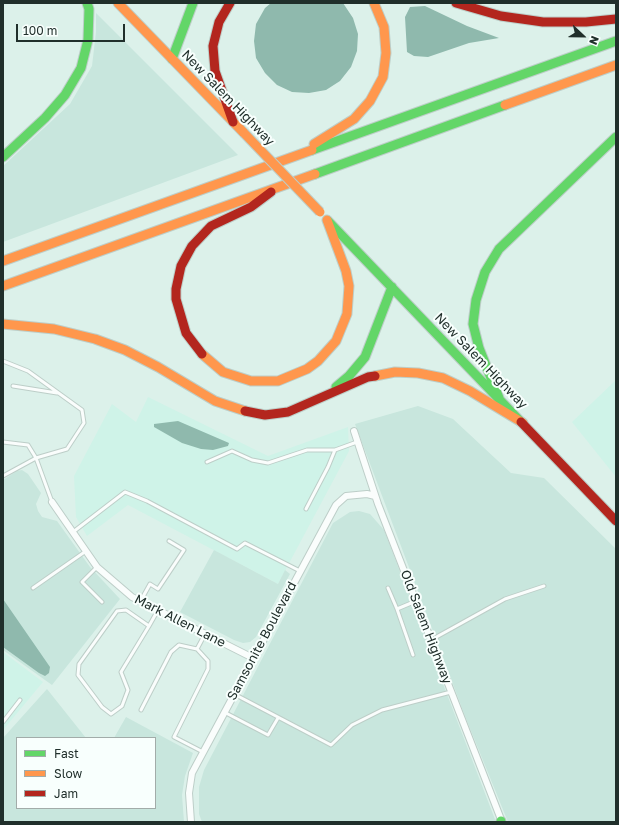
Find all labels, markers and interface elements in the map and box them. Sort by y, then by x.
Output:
scale bar [18,16,127,42]
north arrow [563,16,603,56]
text: 100 m [23,23,57,38]
text: N [587,34,602,47]
street label: New Salem Highway [178,47,278,149]
street label: New Salem Highway [431,310,531,412]
street label: Old Salem Highway [397,568,455,686]
street label: Samsonite Boulevard [224,579,300,703]
street label: Mark Allen Lane [132,591,228,651]
legend [16,737,156,809]
text: Fast [54,746,79,761]
text: Slow [54,766,82,781]
text: Jam [54,786,78,801]

